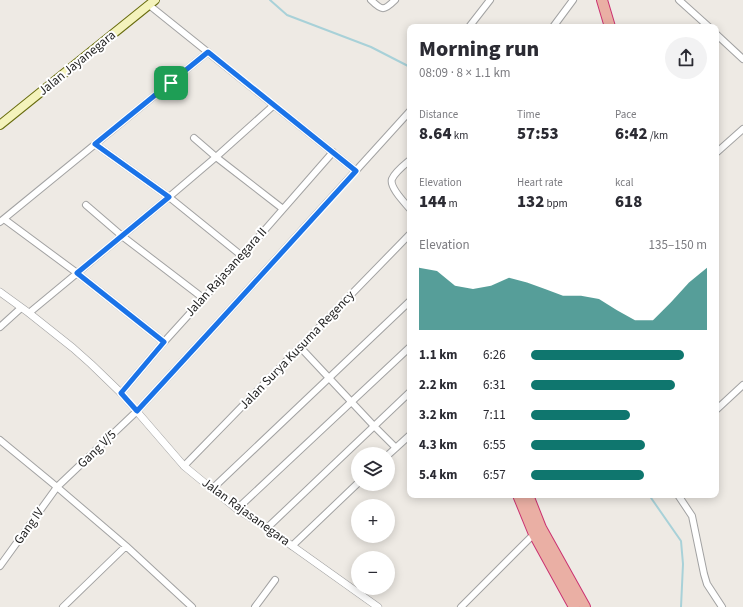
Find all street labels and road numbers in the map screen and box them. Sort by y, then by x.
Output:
street label: Jalan Jayanegara [35,26,119,100]
street label: Jalan Rajasanegara II [181,223,271,321]
street label: Jalan Surya Kusuma Regency [235,287,359,413]
street label: Gang V/5 [74,426,120,472]
street label: Jalan Rajasanegara [198,474,294,550]
street label: Gang IV [10,504,48,548]

